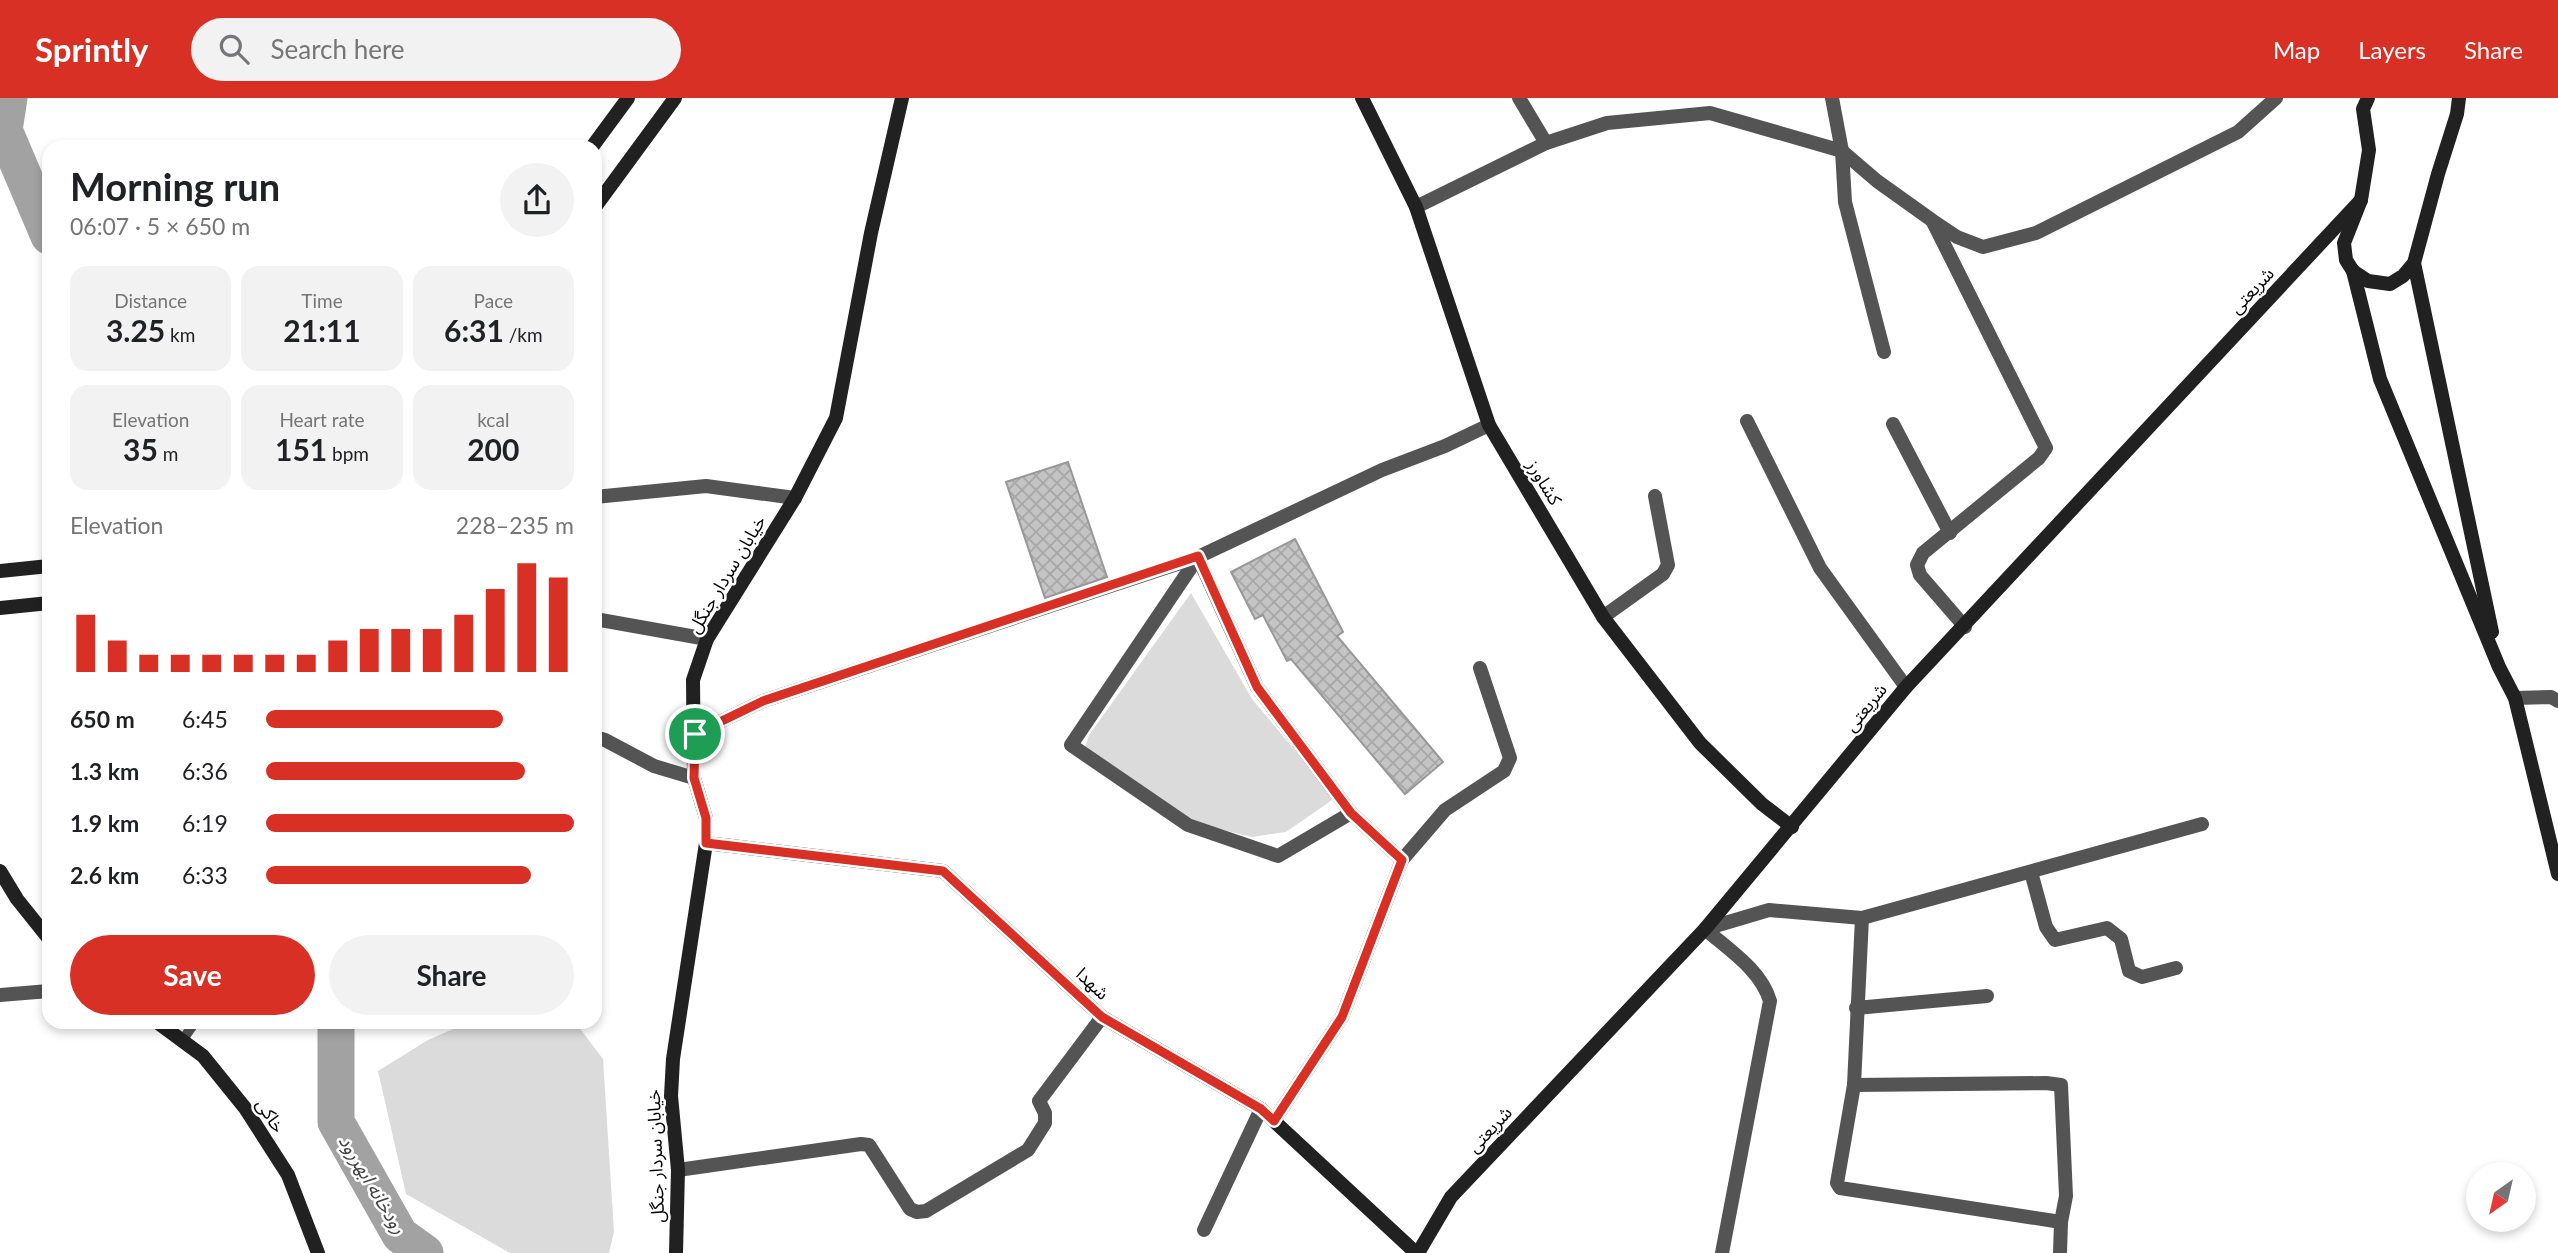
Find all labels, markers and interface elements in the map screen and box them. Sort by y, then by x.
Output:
search box [191,18,681,81]
text: Sprintly [35,29,149,69]
icon: search [215,30,253,68]
text: Search here [271,33,405,65]
text: Map [2273,35,2320,64]
text: Layers [2358,35,2426,64]
text: Share [2464,35,2523,64]
text: Morning run [70,163,280,209]
button: share [500,163,574,237]
text: 06:07 · 5 × 650 m [70,212,250,240]
street label: شریعتی [2224,262,2279,318]
text: Distance [114,289,187,312]
text: Time [301,289,343,312]
text: Pace [474,289,513,312]
text: 3.25 [106,312,165,348]
text: 21:11 [283,312,361,348]
text: 6:31 [444,312,504,348]
text: km [165,323,195,346]
text: /km [504,323,543,346]
text: Elevation [112,408,189,431]
text: Heart rate [279,408,365,431]
text: kcal [477,408,509,431]
text: 35 [123,431,158,467]
text: 151 [275,431,327,467]
text: 200 [467,431,519,467]
text: m [158,442,178,465]
text: bpm [327,442,369,465]
street label: کشاورز [1522,454,1567,510]
text: Elevation [70,511,163,539]
text: 228–235 m [456,511,574,539]
street label: خیابان سردار جنگل [682,511,771,637]
street label: شریعتی [1839,679,1892,736]
pin [665,704,725,764]
text: 650 m [70,705,135,733]
text: 6:45 [182,705,228,733]
icon: arrive [676,715,714,753]
text: 1.3 km [70,757,139,785]
text: 6:36 [182,757,228,785]
text: 1.9 km [70,809,139,837]
text: 6:19 [182,809,228,837]
text: 2.6 km [70,861,139,889]
text: 6:33 [182,861,228,889]
button: Save [70,935,315,1015]
button: Share [329,935,574,1015]
street label: شهدا [1072,962,1114,1004]
street label: خیابان سردار جنگل [642,1089,669,1223]
street label: خاکی [251,1094,290,1137]
street label: شریعتی [1462,1101,1517,1157]
water label: رودخانه ابهررود [334,1130,412,1238]
north arrow [2466,1162,2536,1232]
map controls [2466,1162,2536,1232]

